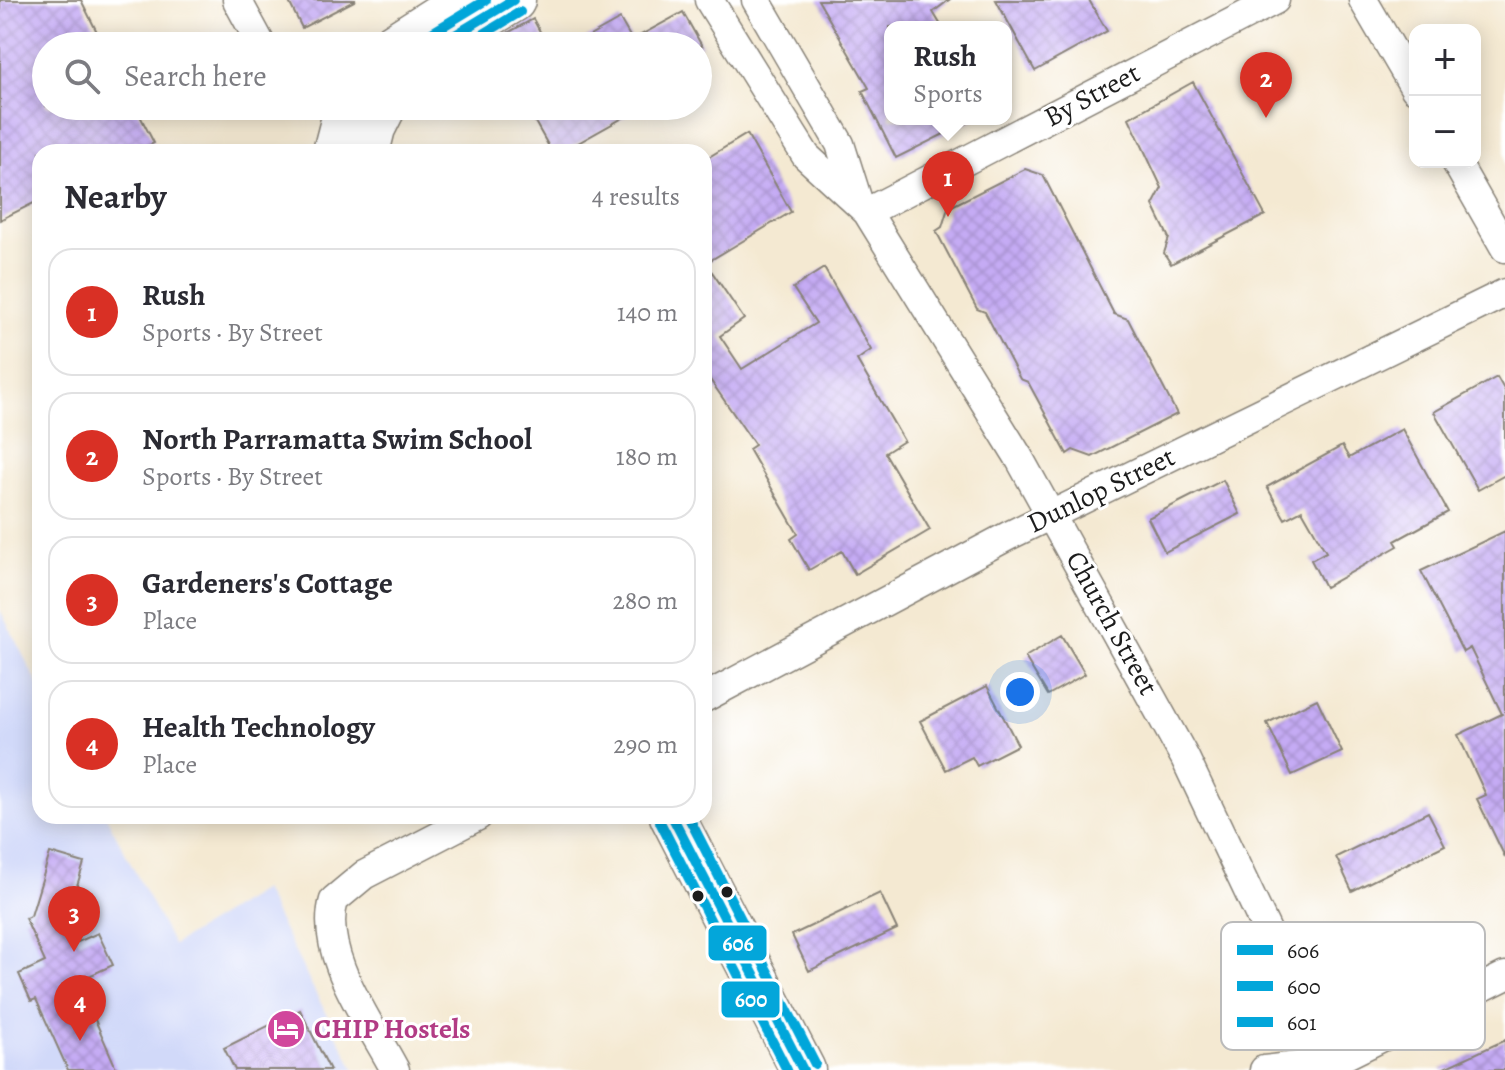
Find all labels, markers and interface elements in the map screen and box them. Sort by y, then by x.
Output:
popup [884,21,1012,125]
map controls [1409,24,1481,168]
button: + [1409,24,1481,96]
search box [32,32,712,120]
text: Rush [913,36,977,76]
pin: 2 [1240,52,1292,118]
icon: search [60,54,104,98]
street label: By Street [1037,54,1147,136]
text: Search here [124,56,267,96]
text: Sports [913,76,983,111]
button: − [1409,96,1481,168]
pin: 1 [922,151,974,217]
text: Nearby [64,173,167,220]
text: 4 results [592,179,680,214]
text: Rush [142,275,206,315]
text: 1 [87,295,97,330]
text: 140 m [617,295,678,330]
text: Sports · By Street [142,315,323,350]
text: North Parramatta Swim School [142,419,532,459]
street label: Dunlop Street [1021,438,1181,542]
text: 2 [86,439,98,474]
text: 180 m [616,439,678,474]
text: Sports · By Street [142,459,323,494]
street label: Church Street [1057,544,1167,702]
text: Gardeners's Cottage [142,563,393,603]
text: 3 [86,583,98,618]
text: 280 m [612,583,678,618]
text: Place [142,603,197,638]
your location [1000,672,1040,712]
text: Health Technology [142,707,375,747]
text: 4 [86,727,98,762]
text: 290 m [613,727,678,762]
text: Place [142,747,197,782]
unlabelled marker [719,884,735,900]
pin: 3 [48,886,100,952]
unlabelled marker [690,888,706,904]
legend [1221,922,1485,1050]
line badge: 606 [707,924,768,962]
text: 606 [722,929,754,959]
text: 606 [1287,936,1319,966]
text: 600 [1287,972,1321,1002]
pin: 4 [54,975,106,1041]
line badge: 600 [720,980,781,1019]
text: 600 [735,985,767,1015]
hotel icon: CHIP Hostels [265,1008,307,1050]
text: 601 [1287,1008,1316,1038]
place label: CHIP Hostels [314,1010,471,1048]

